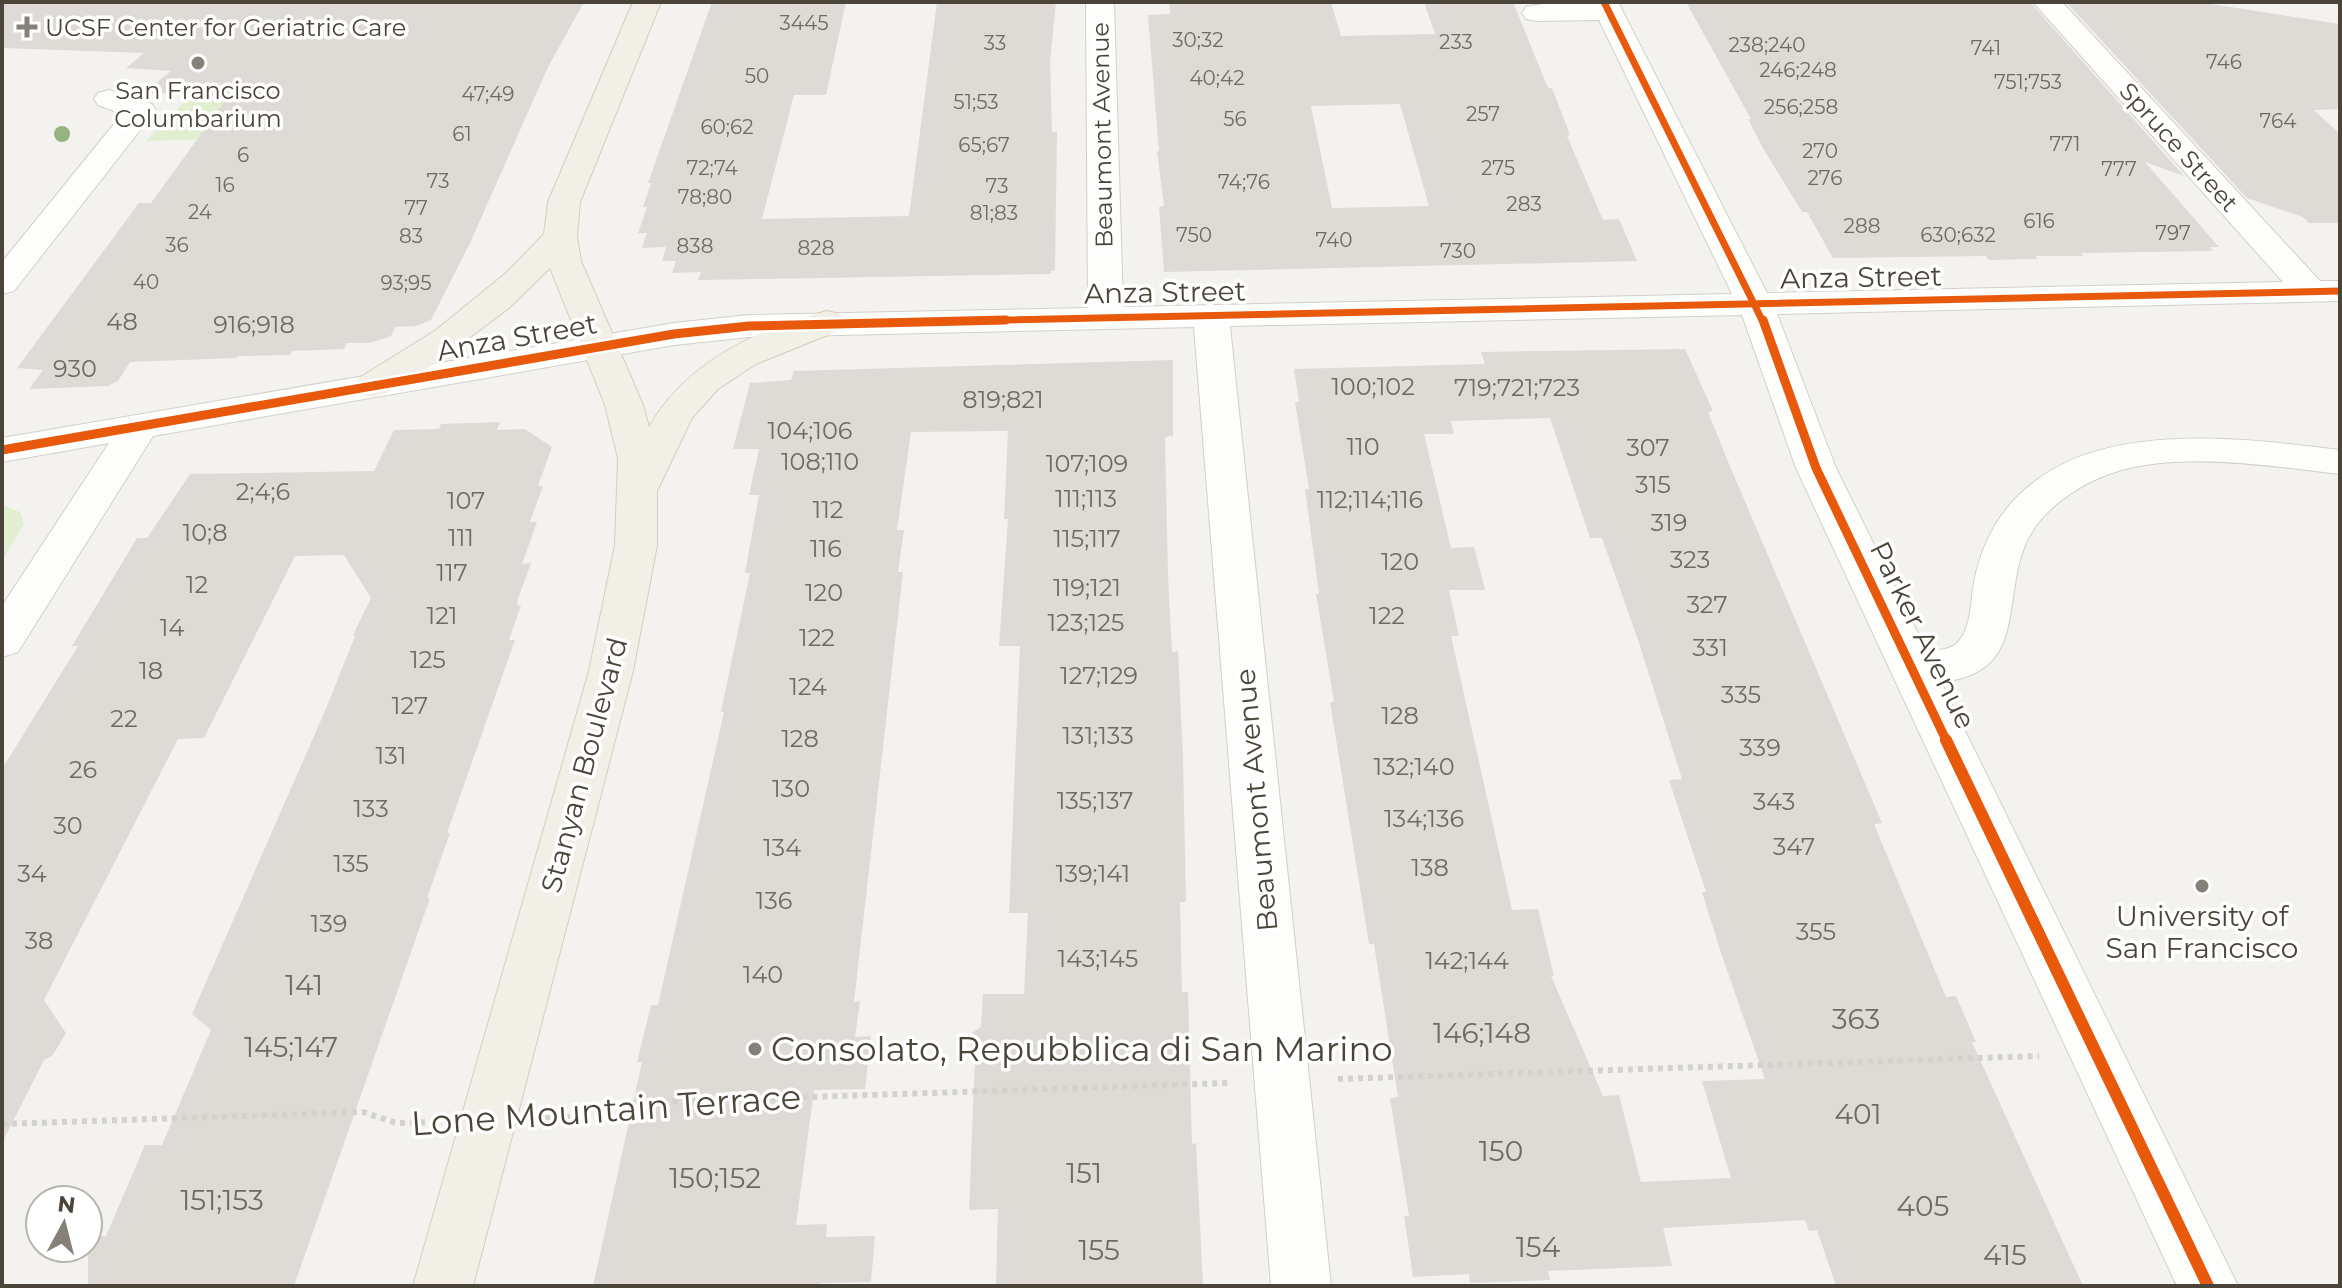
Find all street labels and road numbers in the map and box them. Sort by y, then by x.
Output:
street label: Beaumont Avenue [1086,22,1118,248]
street label: Spruce Street [2114,77,2245,218]
street label: Anza Street [1780,259,1942,295]
street label: Anza Street [1084,274,1246,310]
street label: Anza Street [434,306,600,368]
street label: Parker Avenue [1863,536,1983,734]
street label: Stanyan Boulevard [534,634,634,896]
street label: Beaumont Avenue [1228,667,1284,933]
street label: Lone Mountain Terrace [410,1075,802,1145]

